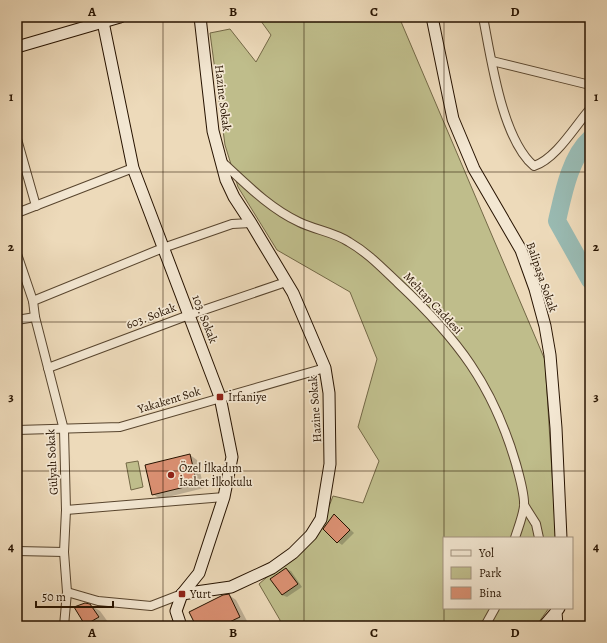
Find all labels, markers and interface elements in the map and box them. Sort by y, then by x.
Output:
text: A [87,3,97,20]
text: B [229,3,237,20]
text: C [370,3,378,20]
text: D [510,3,520,20]
street label: Hazine Sokak [211,64,235,132]
text: 1 [9,88,14,105]
text: 1 [594,88,599,105]
text: 2 [8,238,15,255]
text: 2 [593,238,600,255]
street label: Balipaşa Sokak [523,240,561,314]
street label: Mehtap Caddesi [400,268,466,338]
street label: 103. Sokak [188,292,222,346]
street label: 603. Sokak [124,299,178,333]
street label: Hazine Sokak [305,375,325,443]
street label: Yakakent Sok [135,383,202,417]
text: 3 [8,388,14,405]
text: 3 [593,388,599,405]
place label: İrfaniye [228,389,267,405]
marker: İrfaniye [215,392,225,402]
street label: Gülyalı Sokak [42,429,62,495]
place label: Özel İlkadım İsabet İlkokulu [179,460,253,490]
marker: Özel İlkadım İsabet İlkokulu [166,470,176,480]
legend [443,537,573,609]
text: 4 [8,538,14,555]
text: 4 [593,538,599,555]
text: Yol [478,545,494,561]
text: Park [479,565,502,581]
scale bar [36,583,113,609]
text: Bina [479,585,502,601]
place label: Yurt [189,586,211,602]
text: 50 m [42,589,66,605]
marker: Yurt [177,589,187,599]
text: A [87,624,97,641]
text: B [229,624,237,641]
text: C [370,624,378,641]
text: D [510,624,520,641]

